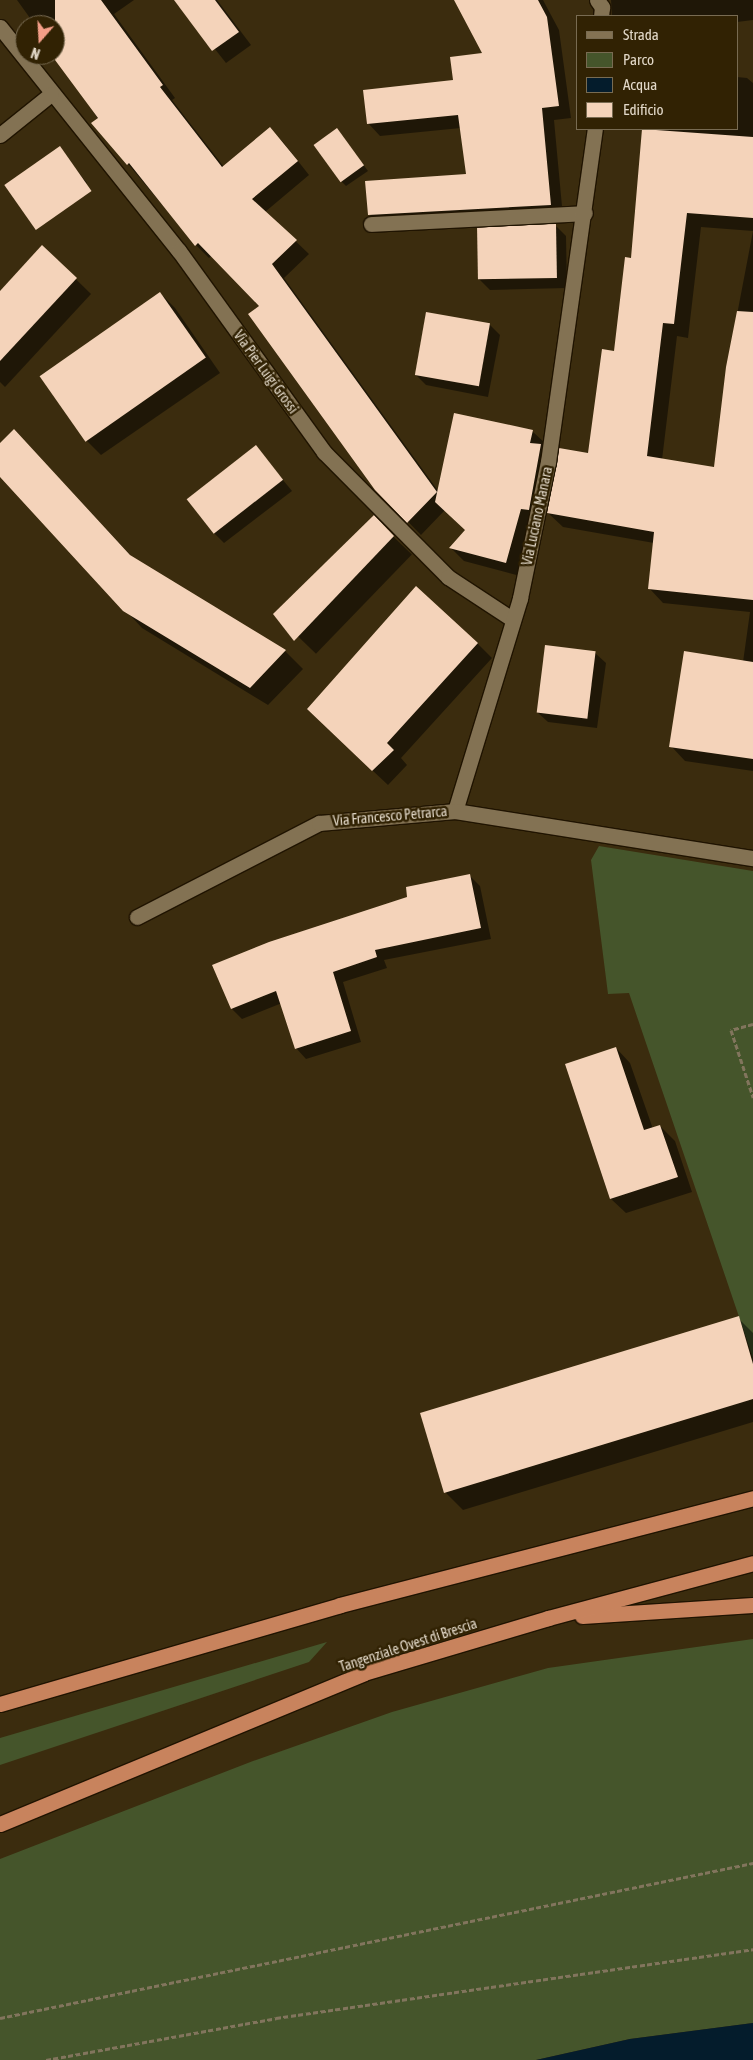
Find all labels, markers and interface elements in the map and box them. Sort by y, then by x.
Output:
north arrow [15,15,65,65]
legend [576,15,738,130]
text: Strada [623,26,659,43]
text: N [29,44,42,62]
text: Parco [623,51,654,68]
text: Acqua [623,76,657,93]
text: Edificio [623,101,664,118]
street label: Via Pier Luigi Grossi [230,327,302,417]
street label: Via Luciano Manara [518,465,556,567]
street label: Via Francesco Petrarca [332,803,448,829]
street label: Tangenziale Ovest di Brescia [337,1615,479,1675]

